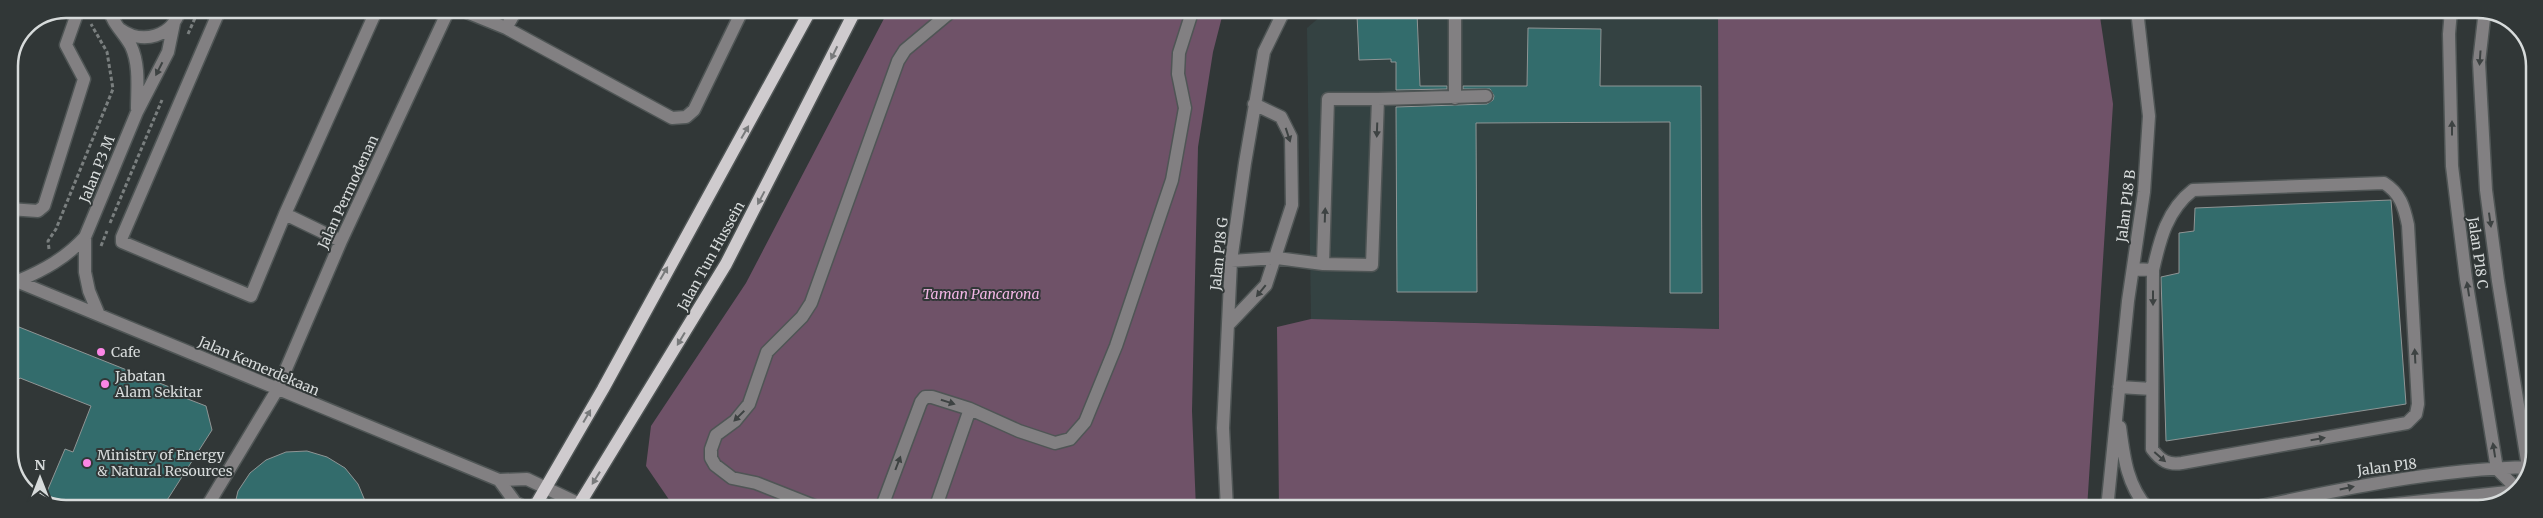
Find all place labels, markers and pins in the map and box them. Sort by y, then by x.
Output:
place label: Cafe [111,343,140,361]
marker: Cafe [95,346,107,358]
place label: Jabatan Alam Sekitar [114,367,203,401]
marker: Jabatan Alam Sekitar [99,378,111,390]
place label: Ministry of Energy & Natural Resources [97,446,233,480]
marker: Ministry of Energy & Natural Resources [81,457,93,469]

